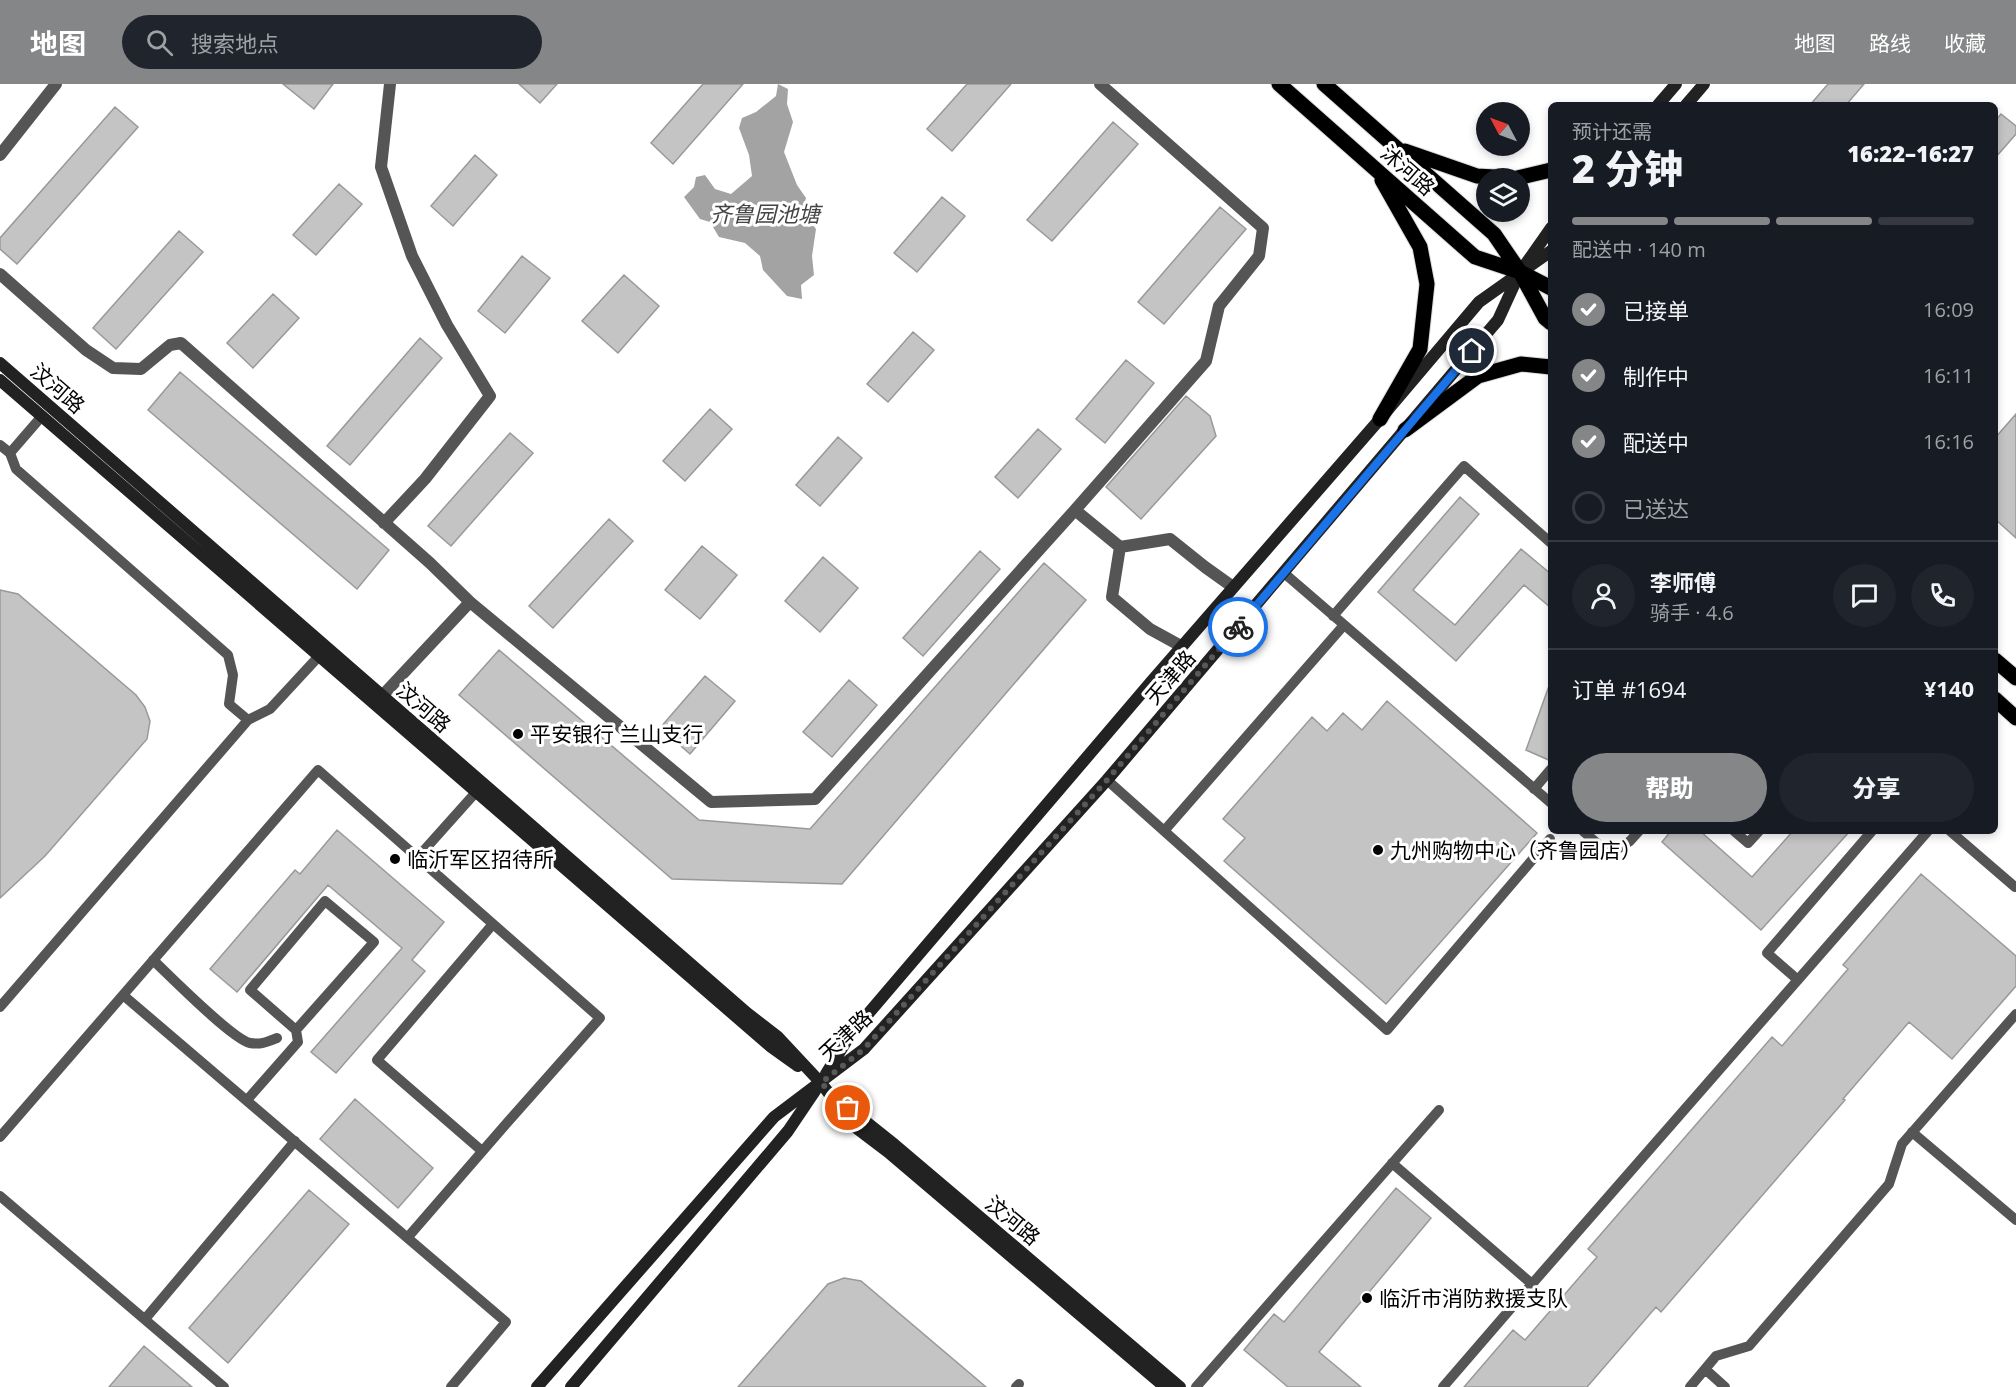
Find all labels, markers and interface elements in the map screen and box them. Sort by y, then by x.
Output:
search box [122,15,542,69]
text: 地图 [30,24,86,62]
icon: search [143,26,176,59]
text: 搜索地点 [191,28,279,58]
text: 地图 [1794,29,1836,57]
text: 路线 [1869,29,1911,57]
text: 收藏 [1944,29,1986,57]
north arrow [1476,102,1530,156]
map controls [1476,102,1530,222]
text: 预计还需 [1572,118,1652,145]
text: 16:22–16:27 [1847,138,1974,168]
street label: 沭河路 [1375,139,1441,201]
text: 2 分钟 [1572,141,1683,194]
button: layers [1476,168,1530,222]
water label: 齐鲁园池塘 [710,198,824,228]
text: 配送中 · 140 m [1572,236,1706,263]
icon: check [1572,293,1605,326]
text: 已接单 [1623,295,1689,325]
text: 16:09 [1923,296,1974,323]
pin [1446,325,1497,376]
icon: home [1455,334,1488,367]
street label: 汶河路 [25,357,91,419]
icon: check [1572,359,1605,392]
text: 制作中 [1623,361,1689,391]
text: 16:11 [1923,362,1974,389]
icon: check [1572,425,1605,458]
text: 配送中 [1623,427,1689,457]
text: 16:16 [1923,428,1974,455]
text: 已送达 [1623,493,1689,523]
button: person [1572,564,1635,627]
button: chat [1833,564,1896,627]
button: phone [1911,564,1974,627]
text: 李师傅 [1650,567,1716,597]
courier [1208,597,1268,657]
text: 骑手 · 4.6 [1650,599,1734,626]
icon: bike [1222,611,1255,644]
street label: 天津路 [1139,644,1201,710]
text: ¥140 [1924,673,1974,703]
text: 订单 #1694 [1572,674,1686,704]
street label: 汶河路 [391,676,457,738]
place label: 平安银行 兰山支行 [530,720,703,748]
marker: 平安银行 兰山支行 [511,727,525,741]
button: 帮助 [1572,753,1767,822]
button: 分享 [1779,753,1974,822]
place label: 九州购物中心（齐鲁园店） [1390,836,1642,864]
marker: 九州购物中心（齐鲁园店） [1371,843,1385,857]
place label: 临沂军区招待所 [407,845,554,873]
marker: 临沂军区招待所 [388,852,402,866]
street label: 天津路 [812,1003,878,1067]
pin [822,1082,873,1133]
icon: bag [831,1091,864,1124]
street label: 汶河路 [980,1189,1046,1251]
place label: 临沂市消防救援支队 [1379,1284,1568,1312]
marker: 临沂市消防救援支队 [1360,1291,1374,1305]

